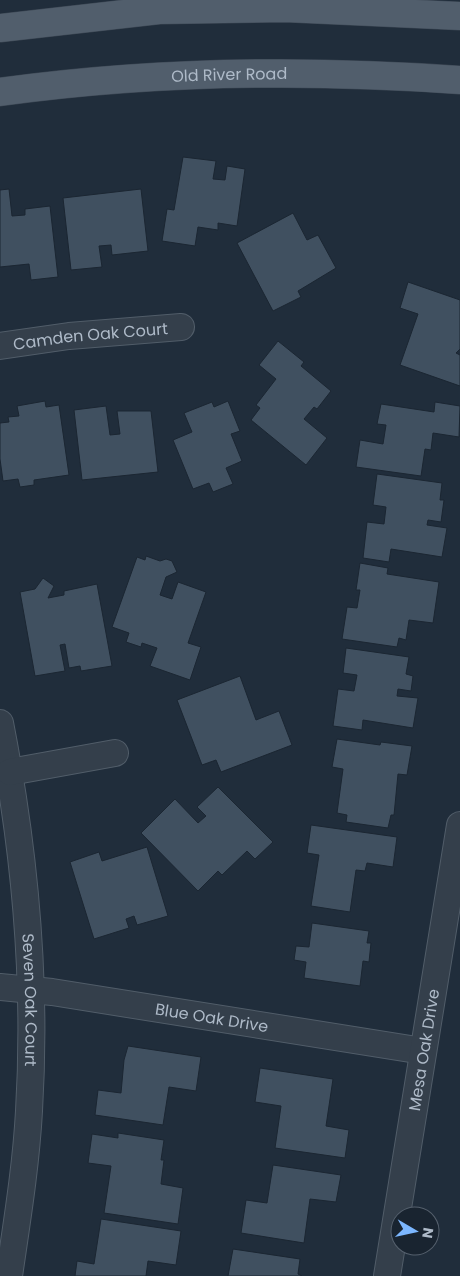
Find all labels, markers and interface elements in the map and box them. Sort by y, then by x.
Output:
street label: Old River Road [171,62,287,88]
street label: Camden Oak Court [11,317,169,355]
street label: Seven Oak Court [17,933,43,1067]
street label: Mesa Oak Drive [402,987,445,1113]
street label: Blue Oak Drive [154,997,270,1038]
north arrow [390,1206,440,1256]
text: N [417,1226,439,1240]

